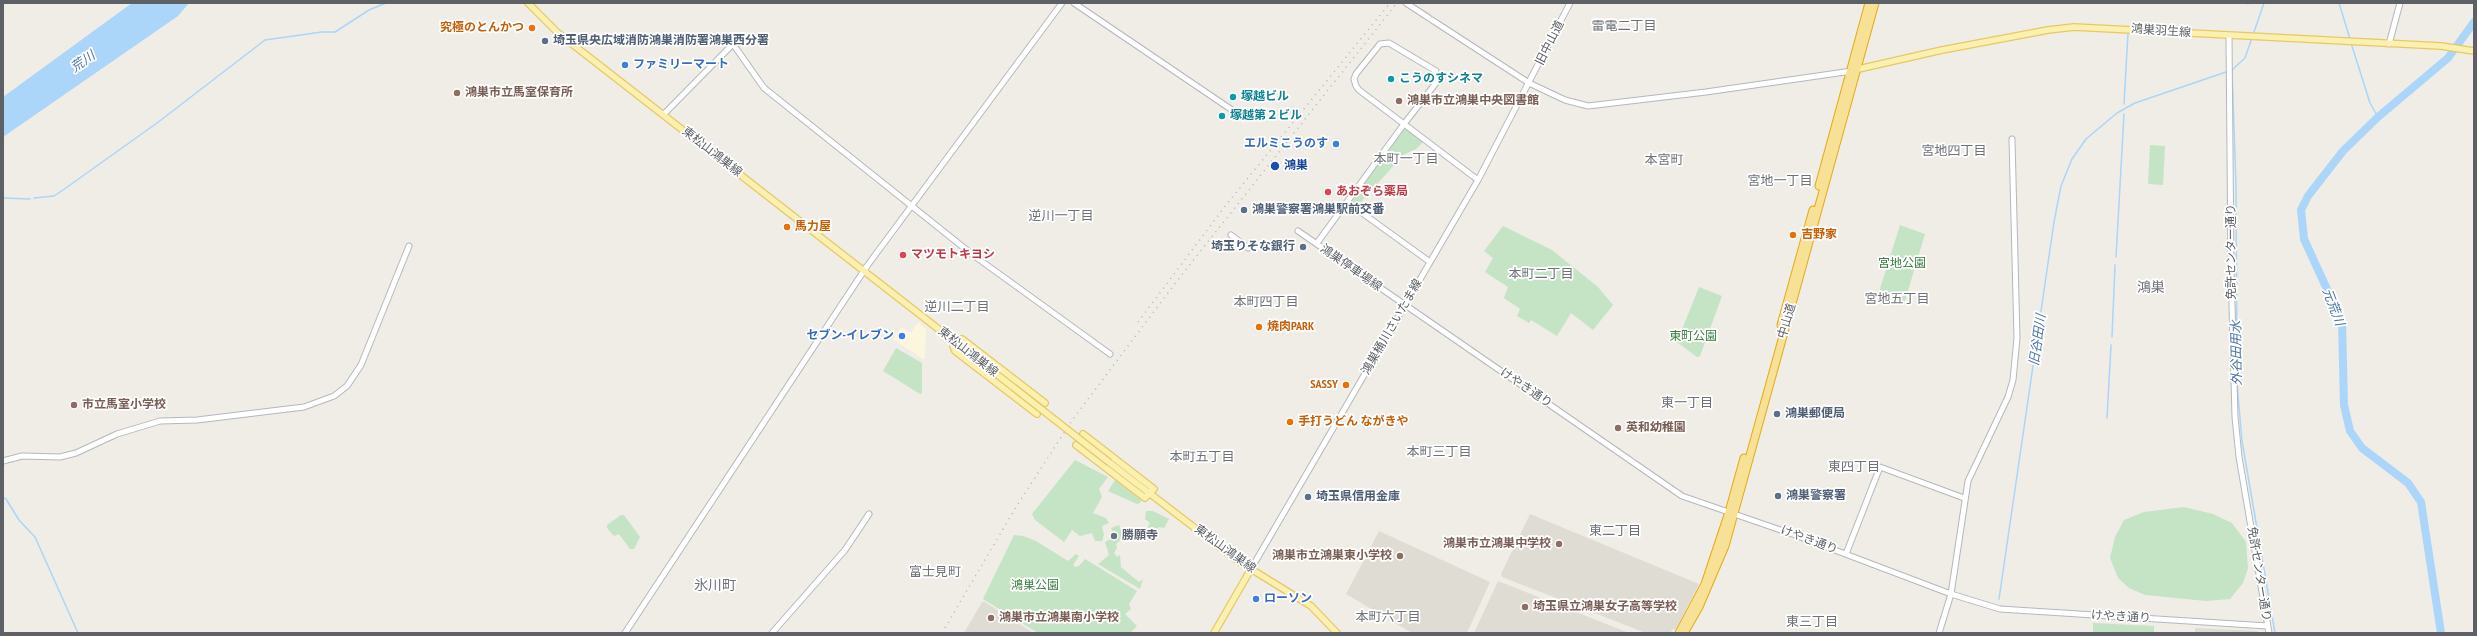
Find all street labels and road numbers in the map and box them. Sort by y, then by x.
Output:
street label: 旧中山道 [1533,18,1567,68]
street label: 鴻巣羽生線 [2131,22,2191,40]
street label: 東松山鴻巣線 [679,124,745,180]
street label: 免許センター通り [2225,204,2239,300]
street label: 鴻巣停車場線 [1317,241,1385,295]
street label: 鴻巣桶川さいたま線 [1359,277,1425,377]
street label: 中山道 [1775,302,1799,340]
street label: 東松山鴻巣線 [935,324,1001,380]
street label: けやき通り [1497,365,1555,411]
street label: 東松山鴻巣線 [1192,522,1258,576]
street label: けやき通り [1778,523,1840,557]
street label: 免許センター通り [2244,525,2274,623]
street label: けやき通り [2091,608,2151,626]

